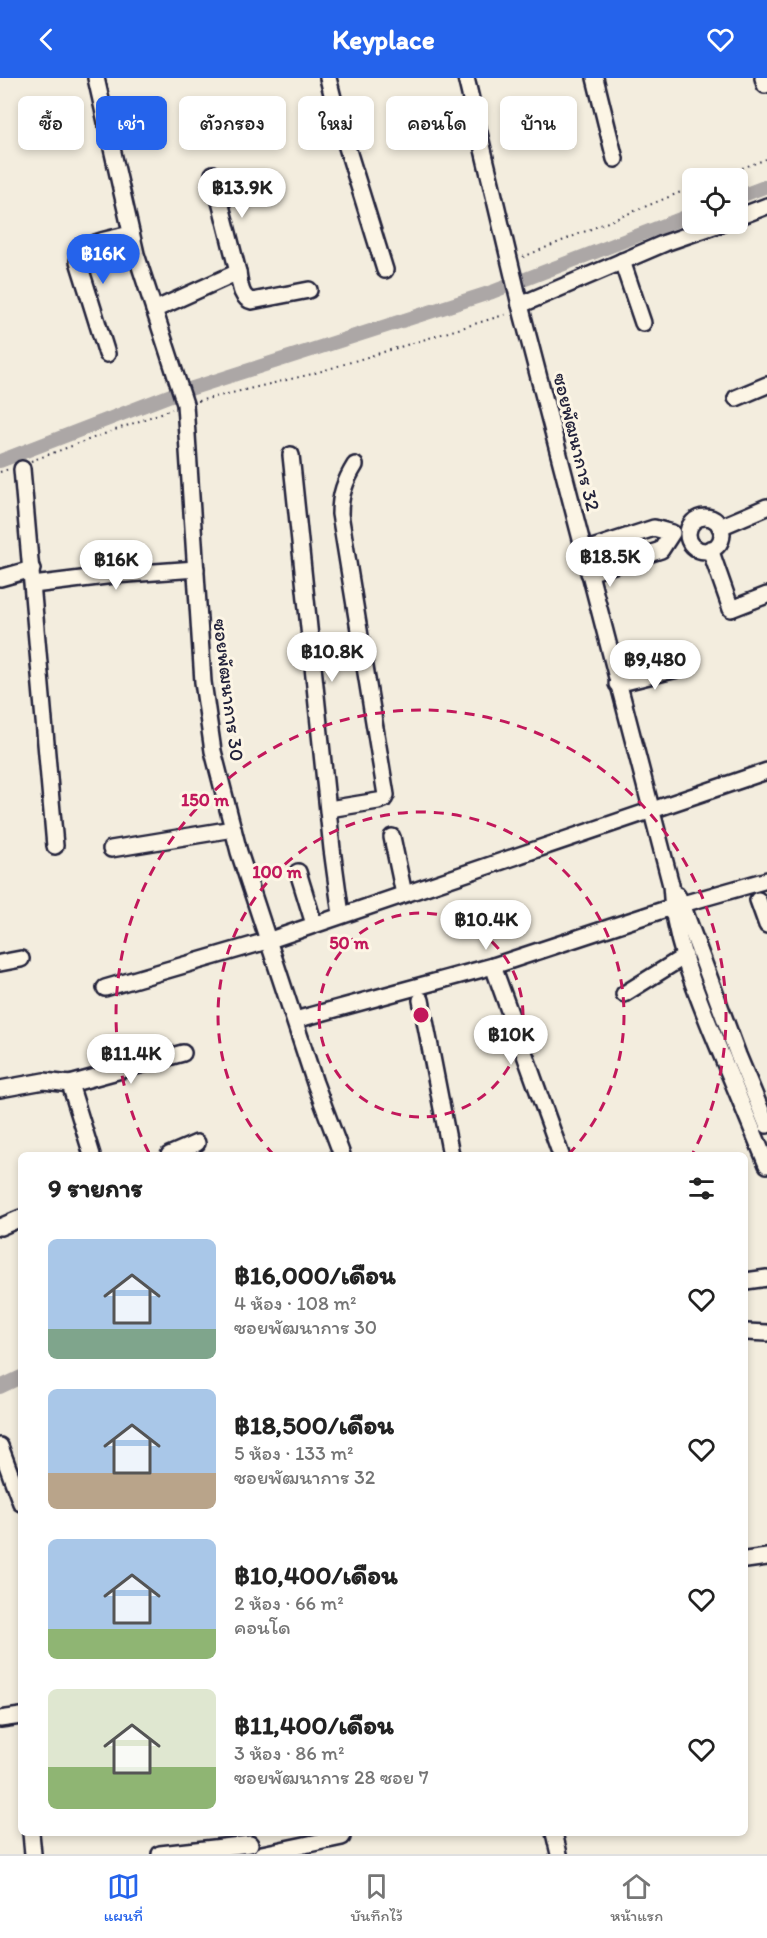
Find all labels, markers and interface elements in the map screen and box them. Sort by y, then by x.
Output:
icon: back [30,23,63,56]
text: Keyplace [332,23,435,56]
icon: heart [704,23,737,56]
chip: ซื้อ [18,96,84,150]
chip: เช่า [96,96,167,150]
chip: ตัวกรอง [179,96,286,150]
chip: ใหม่ [298,96,374,150]
chip: คอนโด [386,96,488,150]
chip: บ้าน [500,96,577,150]
pin: ฿13.9K [193,168,291,219]
map controls [682,168,748,234]
button: locate [682,168,748,234]
text: ฿13.9K [212,175,272,199]
pin: ฿16K [67,234,139,285]
text: ฿16K [81,241,125,265]
street label: ซอยพัฒนาการ 32 [548,371,606,514]
pin: ฿18.5K [561,537,659,588]
pin: ฿16K [80,540,152,591]
text: ฿18.5K [580,544,640,568]
text: ฿16K [94,547,138,571]
street label: ซอยพัฒนาการ 30 [208,618,250,762]
pin: ฿10.8K [283,632,381,683]
text: ฿10.8K [301,639,363,663]
pin: ฿9,480 [606,640,704,691]
text: ฿9,480 [624,647,686,671]
text: 150 m [181,789,230,811]
text: 100 m [252,861,303,883]
pin: ฿10.4K [437,900,535,951]
text: ฿10.4K [454,907,518,931]
text: 50 m [329,932,370,954]
centre of rings [411,1005,431,1025]
pin: ฿10K [475,1015,547,1066]
text: ฿10K [488,1022,534,1046]
pin: ฿11.4K [82,1034,180,1085]
text: ฿11.4K [101,1041,161,1065]
text: 9 รายการ [48,1172,143,1204]
icon: filters [685,1172,718,1205]
text: ฿16,000/เดือน [234,1259,396,1291]
icon: home [96,1263,168,1335]
icon: heart [685,1283,718,1316]
text: 4 ห้อง · 108 m² [234,1291,357,1315]
text: ซอยพัฒนาการ 30 [234,1315,377,1339]
text: ฿18,500/เดือน [234,1409,394,1441]
icon: home [96,1413,168,1485]
icon: heart [685,1433,718,1466]
text: 5 ห้อง · 133 m² [234,1441,354,1465]
text: ซอยพัฒนาการ 32 [234,1465,375,1489]
text: ฿10,400/เดือน [234,1559,398,1591]
icon: home [96,1563,168,1635]
icon: heart [685,1583,718,1616]
text: 2 ห้อง · 66 m² [234,1591,344,1615]
text: คอนโด [234,1615,291,1639]
text: ฿11,400/เดือน [234,1709,394,1741]
icon: home [96,1713,168,1785]
icon: heart [685,1733,718,1766]
text: 3 ห้อง · 86 m² [234,1741,344,1765]
text: ซอยพัฒนาการ 28 ซอย 7 [234,1765,429,1789]
tab: แผนที่ [104,1870,143,1925]
tab: บันทึกไว้ [350,1870,403,1925]
tab: หน้าแรก [610,1870,663,1925]

